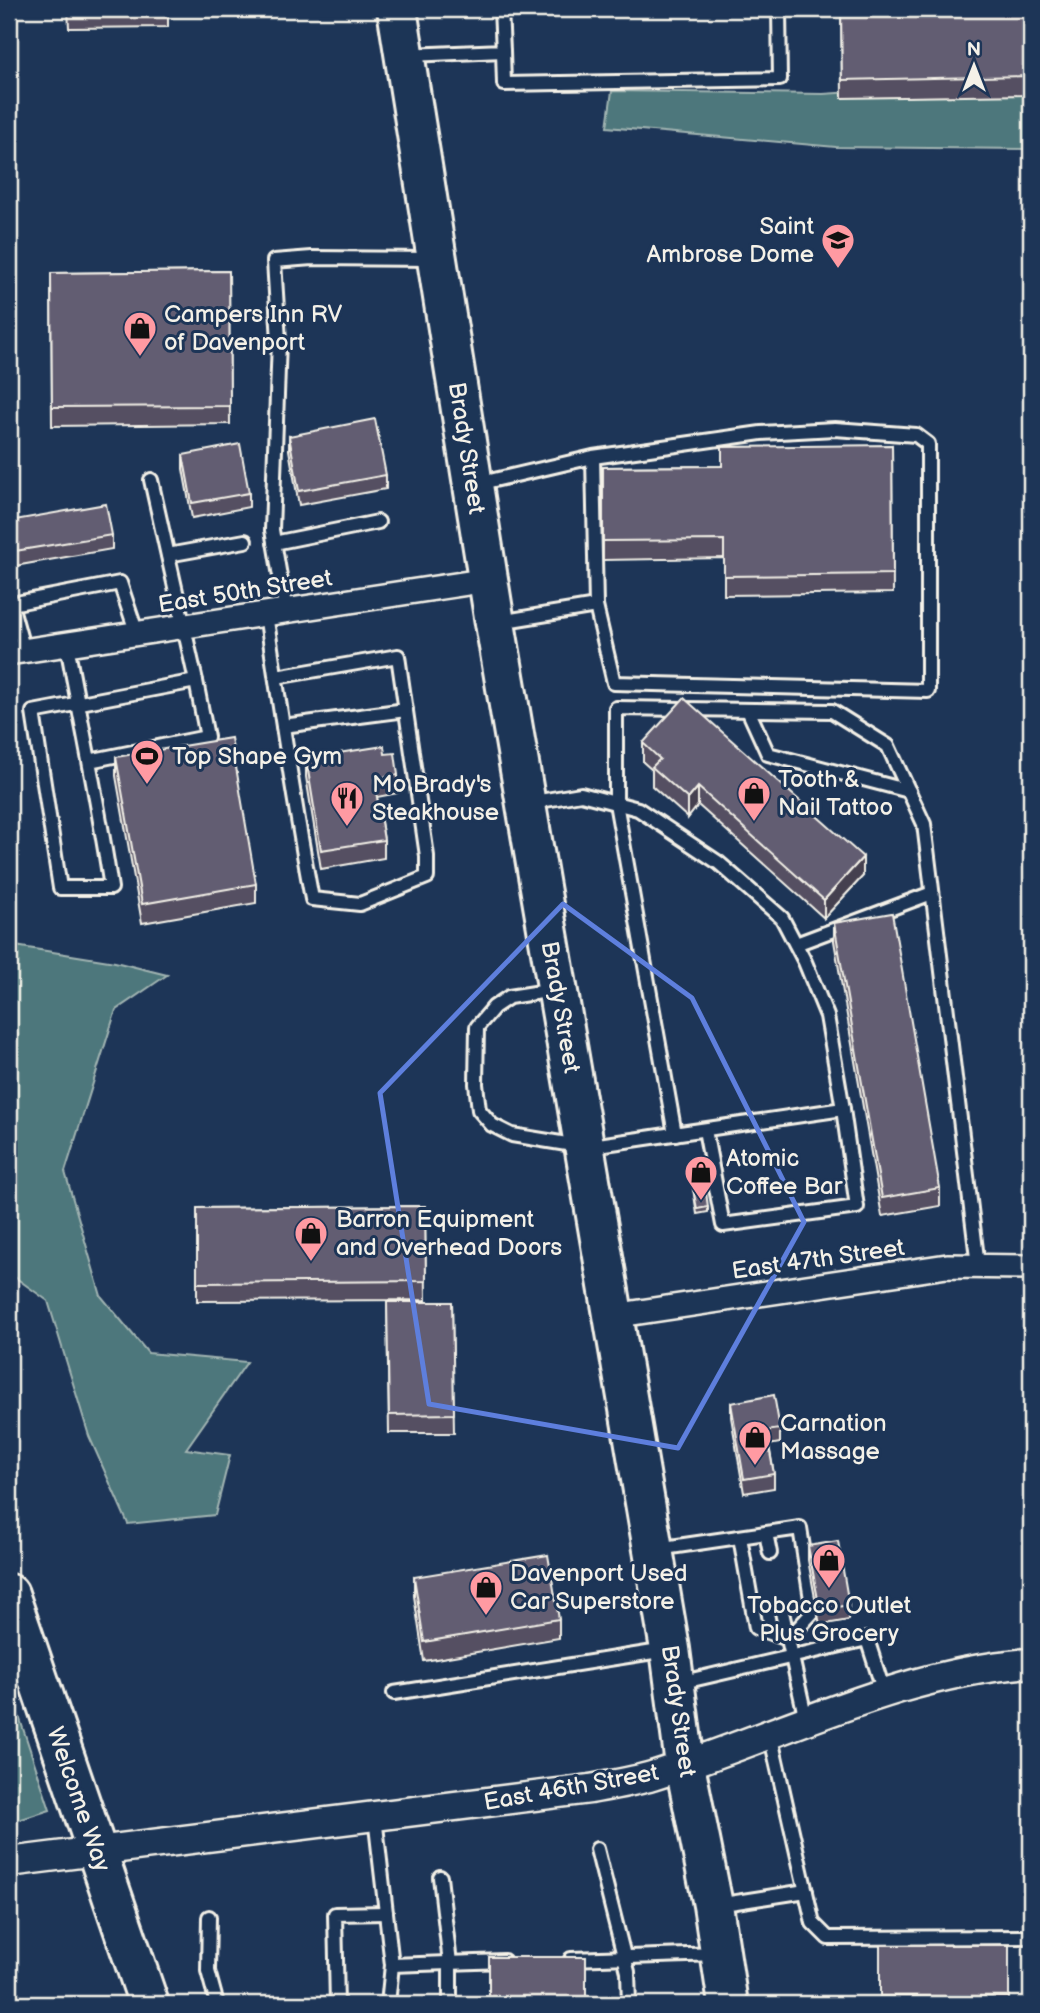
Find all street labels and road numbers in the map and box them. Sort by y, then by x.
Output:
street label: Brady Street [442,380,491,517]
street label: East 50th Street [156,563,335,620]
street label: Brady Street [535,939,586,1076]
street label: East 47th Street [730,1233,907,1286]
street label: Brady Street [655,1643,702,1780]
street label: Welcome Way [40,1723,117,1875]
street label: East 46th Street [481,1758,661,1817]

